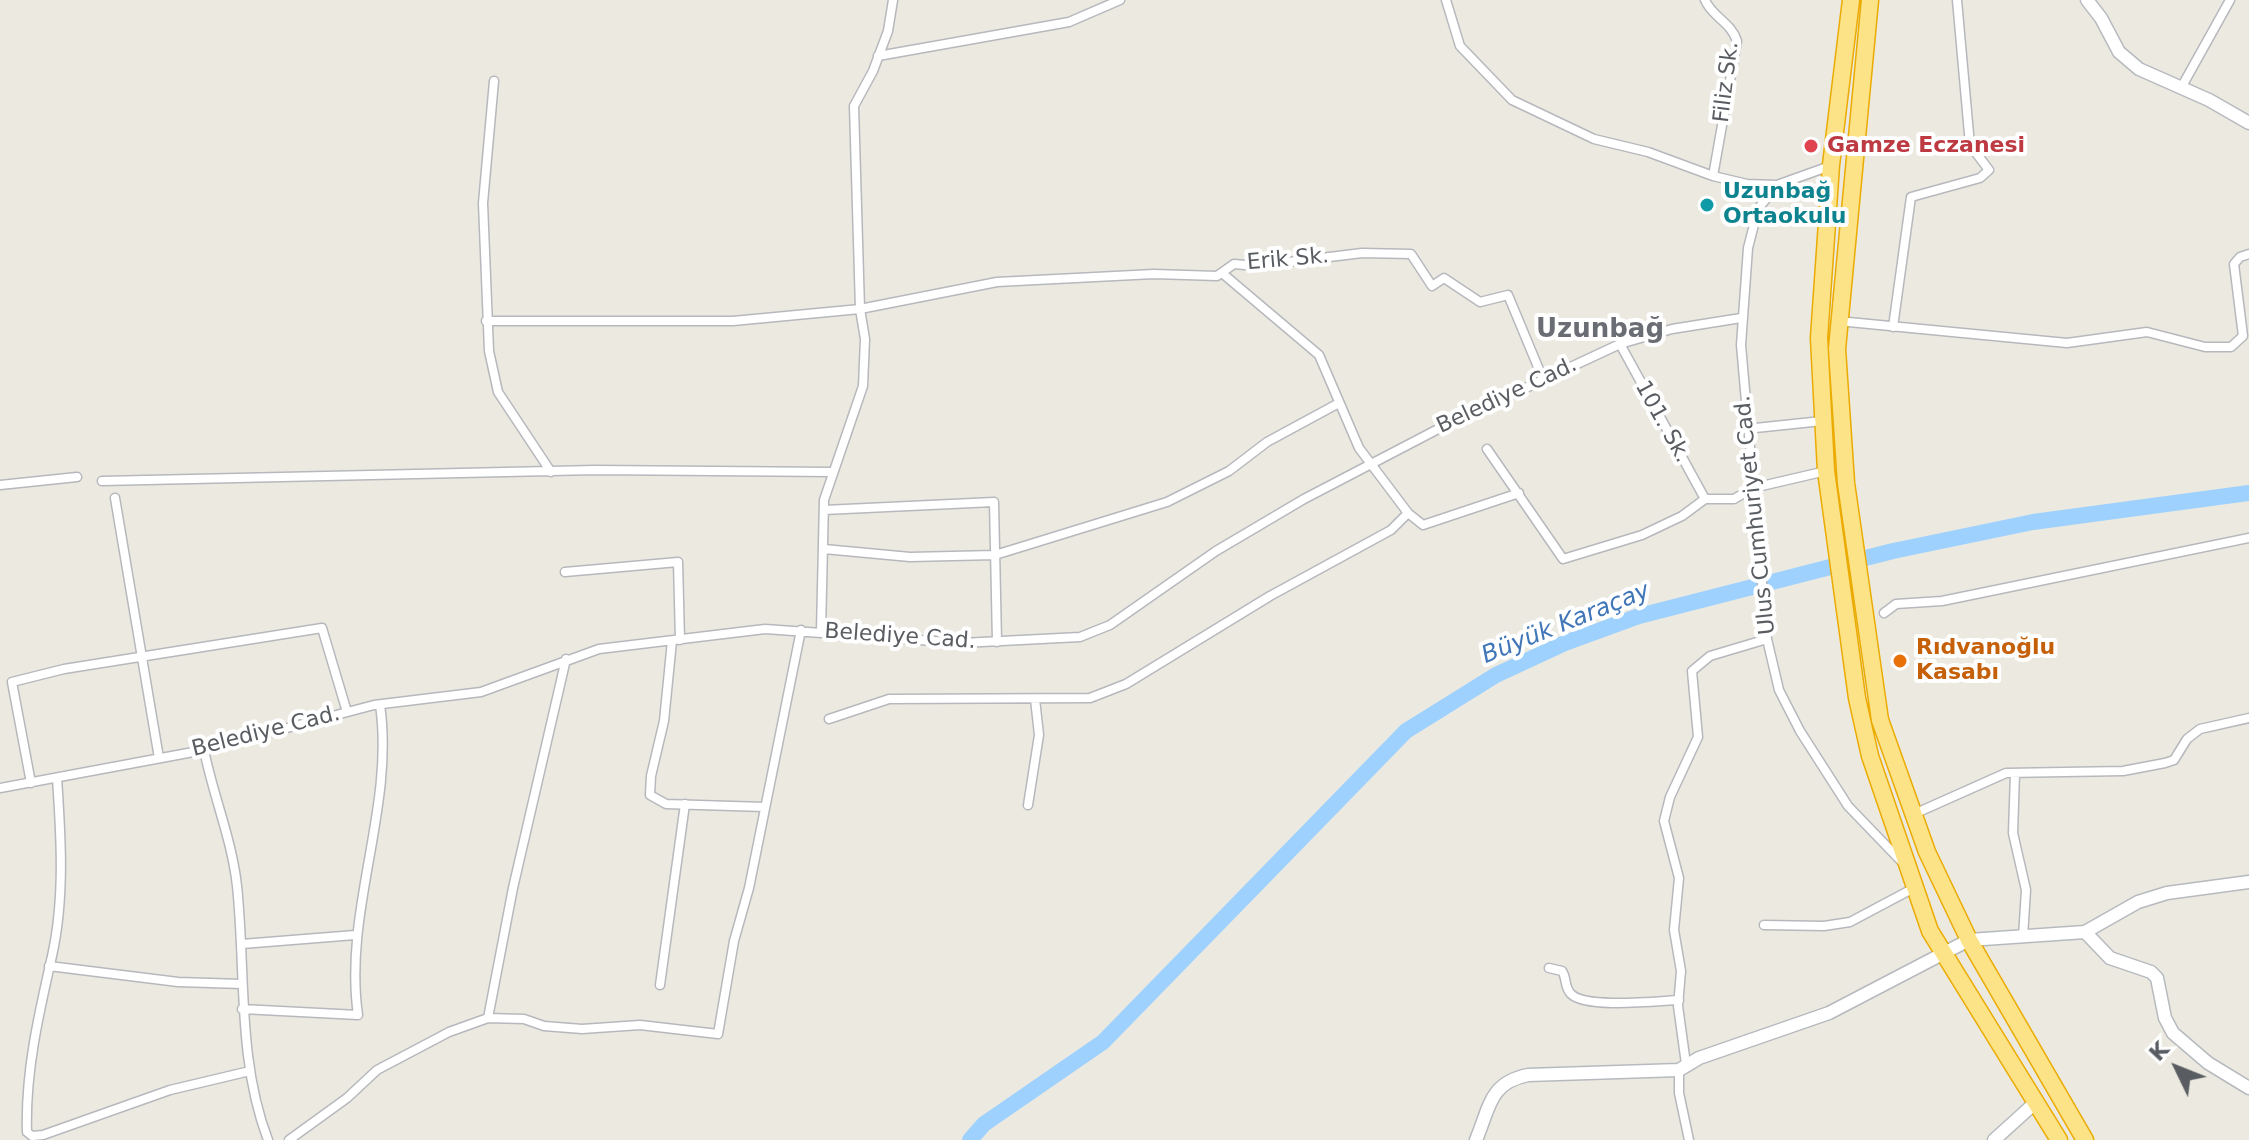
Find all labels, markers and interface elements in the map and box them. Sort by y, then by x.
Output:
street label: Filiz Sk. [1709,40,1745,124]
place label: Gamze Eczanesi [1827,133,2025,159]
marker: Gamze Eczanesi [1802,137,1820,155]
place label: Uzunbağ Ortaokulu [1723,179,1847,230]
marker: Uzunbağ Ortaokulu [1698,196,1716,214]
street label: Erik Sk. [1246,243,1330,277]
district label: Uzunbağ [1536,314,1664,346]
street label: Belediye Cad. [1433,352,1581,440]
street label: 101. Sk. [1629,376,1695,468]
street label: Ulus Cumhuriyet Cad. [1730,394,1782,636]
water label: Büyük Karaçay [1478,577,1654,671]
street label: Belediye Cad. [823,619,977,655]
place label: Rıdvanoğlu Kasabı [1916,635,2055,686]
marker: Rıdvanoğlu Kasabı [1891,652,1909,670]
street label: Belediye Cad. [189,701,343,763]
north arrow [2137,1028,2217,1108]
text: K [2144,1037,2174,1066]

